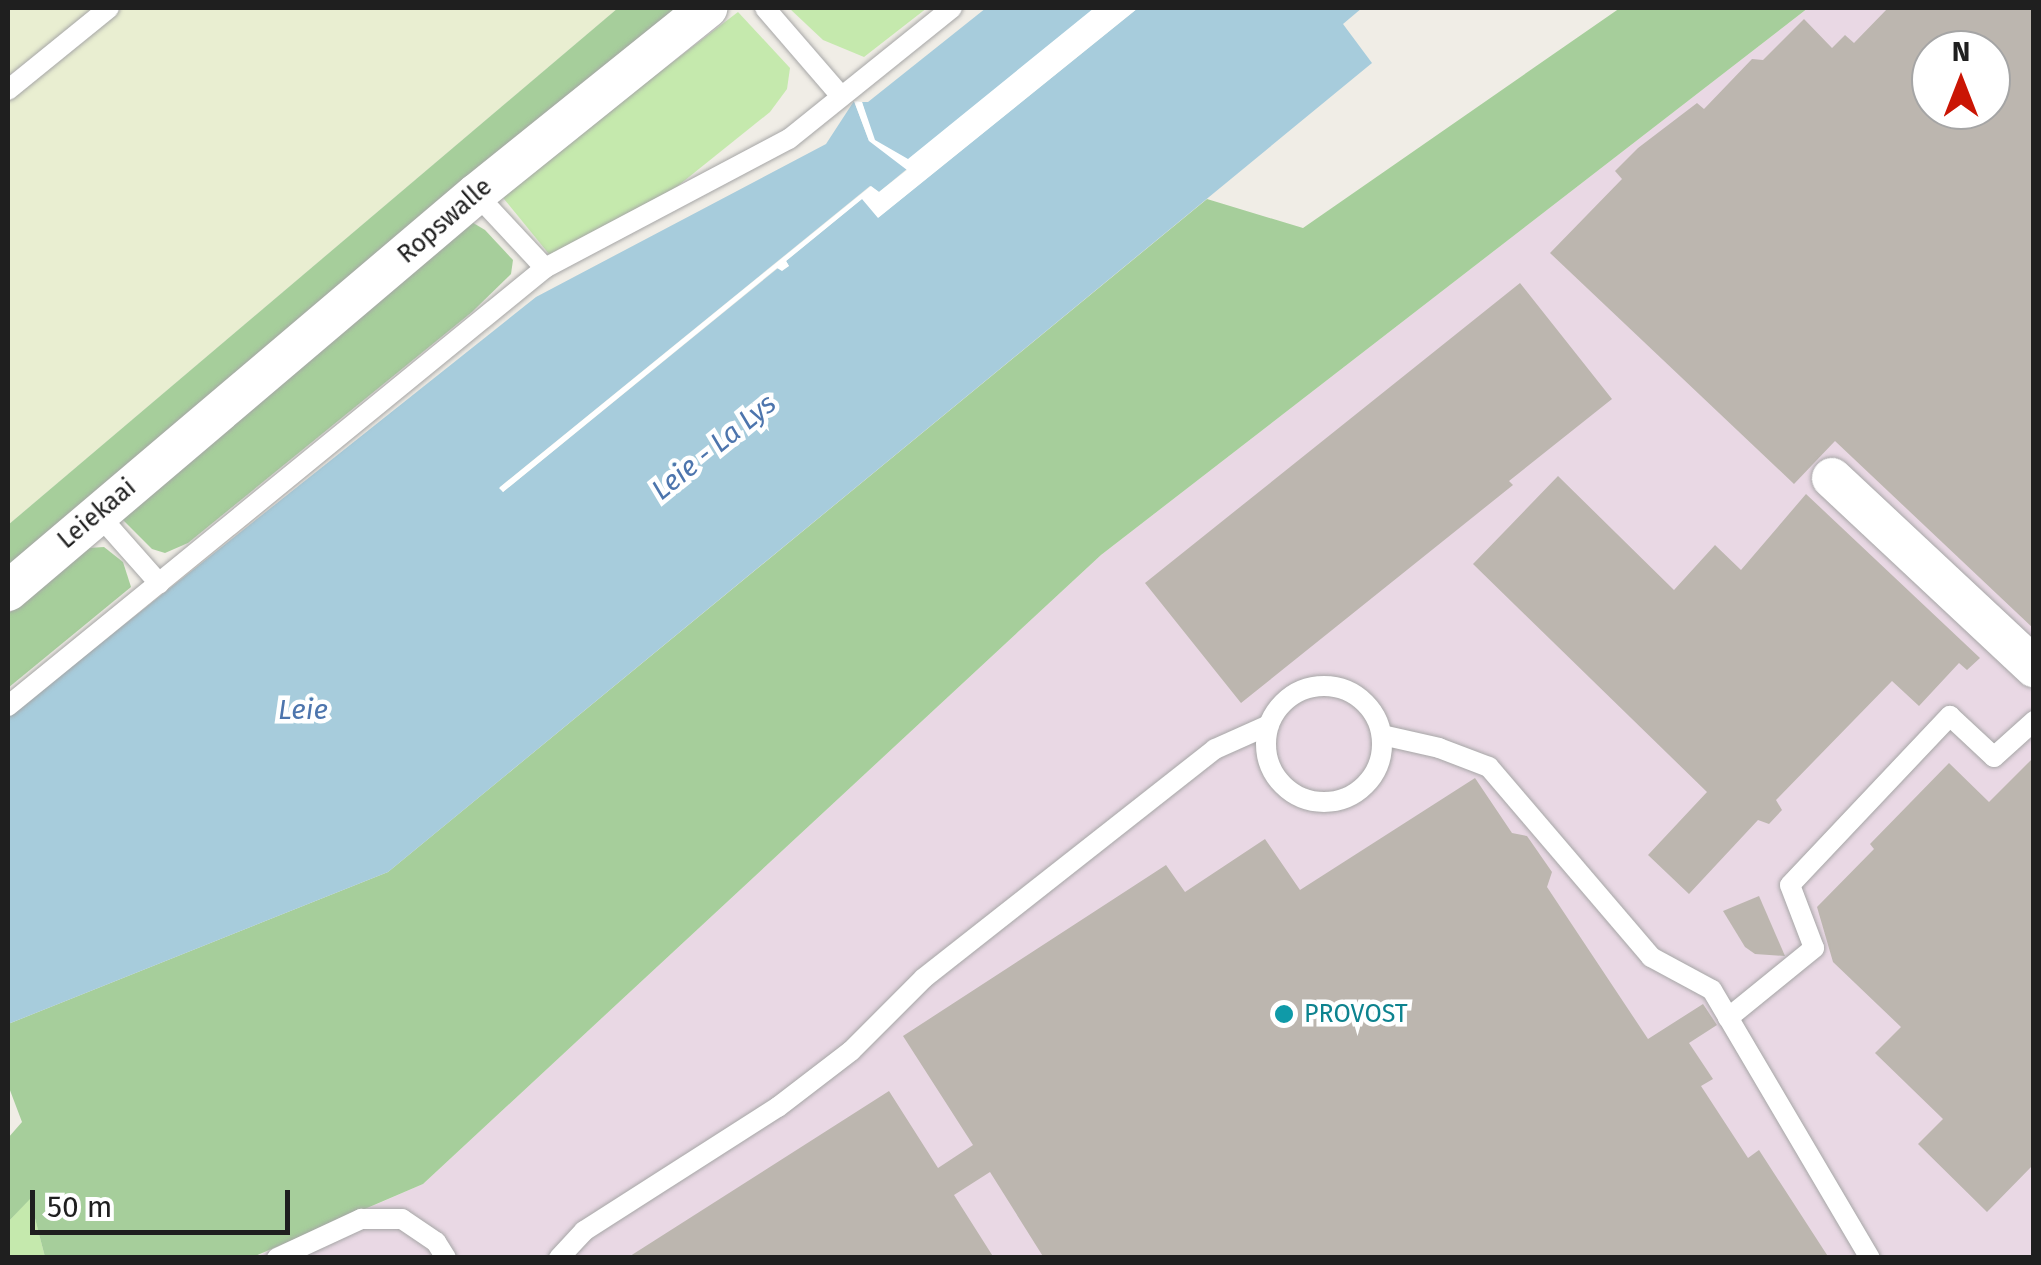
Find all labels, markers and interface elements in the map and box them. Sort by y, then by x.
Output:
north arrow [1911,30,2011,130]
text: N [1952,35,1970,68]
street label: Ropswalle [392,172,498,270]
water label: Leie - La Lys [645,387,783,507]
street label: Leiekaai [52,473,142,555]
water label: Leie [278,693,328,727]
place label: PROVOST [1304,999,1408,1029]
marker: PROVOST [1273,1003,1295,1025]
scale bar [35,1170,295,1232]
text: 50 m [47,1189,112,1225]

